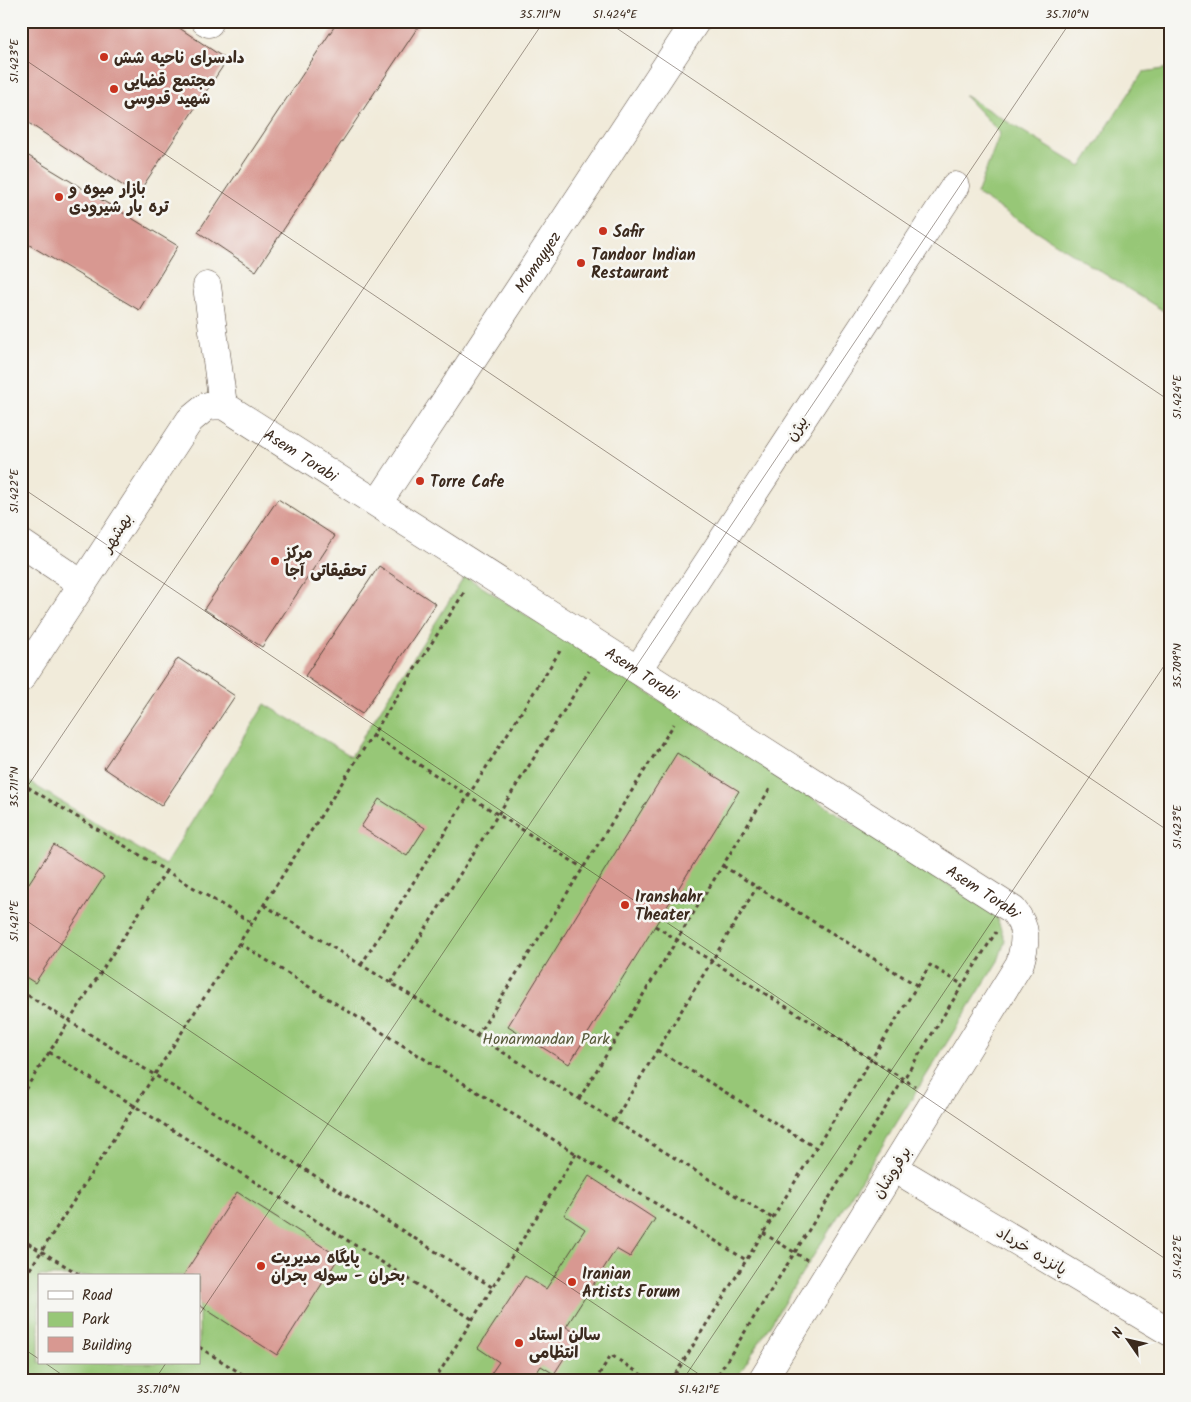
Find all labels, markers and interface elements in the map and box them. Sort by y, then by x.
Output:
text: 35.711°N [519,5,561,24]
text: 51.424°E [593,5,638,24]
text: 35.710°N [1045,5,1089,24]
text: 51.423°E [5,38,24,83]
place label: دادسرای ناحیه شش [114,46,245,71]
marker: دادسرای ناحیه شش [98,51,110,63]
place label: مجتمع قضایی شهید قدوسی [124,69,216,112]
marker: مجتمع قضایی شهید قدوسی [108,83,120,95]
place label: بازار میوه و تره بار شیرودی [68,177,170,220]
marker: بازار میوه و تره بار شیرودی [53,191,65,203]
place label: Safir [613,220,645,245]
marker: Safir [597,225,609,237]
street label: Momayyez [509,227,568,298]
place label: Tandoor Indian Restaurant [591,243,696,286]
marker: Tandoor Indian Restaurant [575,257,587,269]
text: 51.424°E [1168,374,1187,419]
street label: بیژن [780,411,815,447]
street label: Asem Torabi [258,423,343,490]
text: 51.422°E [5,468,24,513]
place label: Torre Cafe [430,470,505,495]
marker: Torre Cafe [414,475,426,487]
street label: بهشهر [94,508,139,559]
place label: مرکز تحقیقاتی آجا [283,541,368,584]
marker: مرکز تحقیقاتی آجا [269,555,281,567]
street label: Asem Torabi [599,641,684,708]
text: 35.709°N [1168,643,1187,689]
text: 35.711°N [5,766,24,808]
text: 51.423°E [1168,804,1187,849]
street label: Asem Torabi [941,859,1027,925]
place label: Iranshahr Theater [635,885,703,928]
text: 51.421°E [5,899,24,942]
marker: Iranshahr Theater [619,899,631,911]
park label: Honarmandan Park [482,1027,610,1052]
street label: برفروشان [866,1141,918,1204]
street label: پانزده خرداد [991,1220,1072,1282]
text: 51.422°E [1168,1234,1187,1279]
place label: پایگاه مدیریت بحران - سوله بحران [271,1246,405,1289]
marker: پایگاه مدیریت بحران - سوله بحران [255,1260,267,1272]
place label: Iranian Artists Forum [582,1262,680,1305]
legend [38,1274,200,1364]
marker: Iranian Artists Forum [566,1276,578,1288]
text: Road [82,1284,113,1308]
text: Park [82,1308,110,1332]
north arrow [1104,1314,1154,1364]
place label: سالن استاد انتظامی [529,1323,601,1366]
text: N [1106,1323,1130,1343]
text: Building [82,1334,132,1358]
marker: سالن استاد انتظامی [513,1337,525,1349]
text: 35.710°N [136,1380,180,1399]
text: 51.421°E [678,1380,721,1399]

